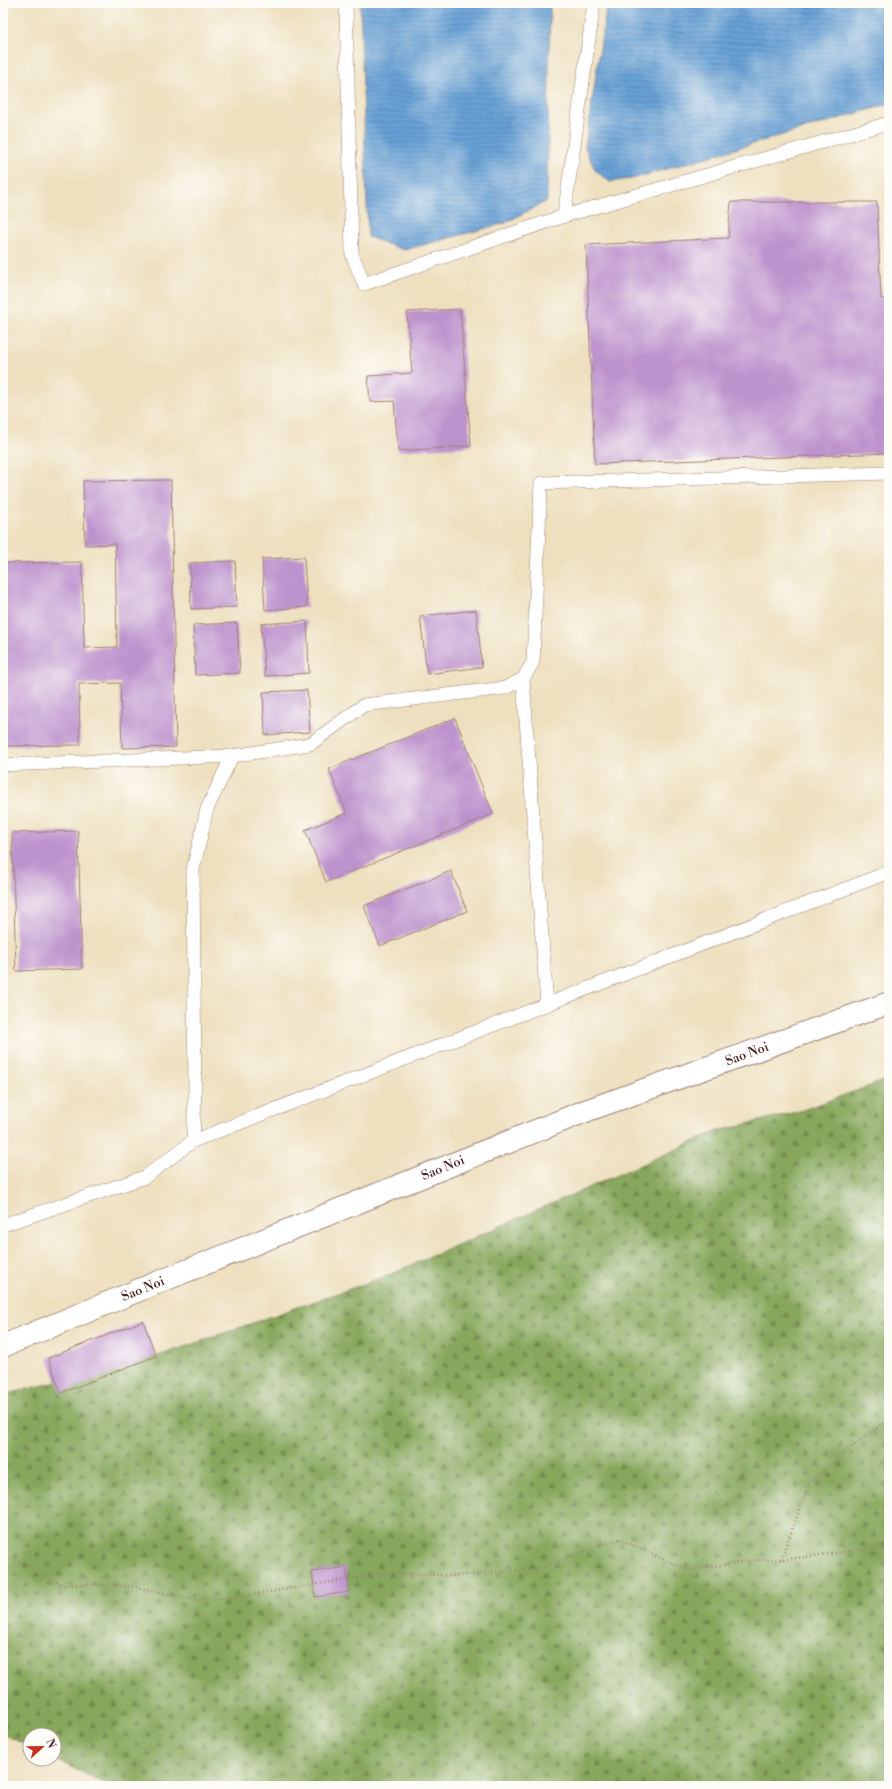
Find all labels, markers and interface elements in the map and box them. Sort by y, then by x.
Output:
street label: Sao Noi [723,1039,771,1069]
street label: Sao Noi [419,1152,467,1184]
street label: Sao Noi [119,1273,167,1305]
north arrow [22,1727,62,1767]
text: N [42,1737,59,1751]

